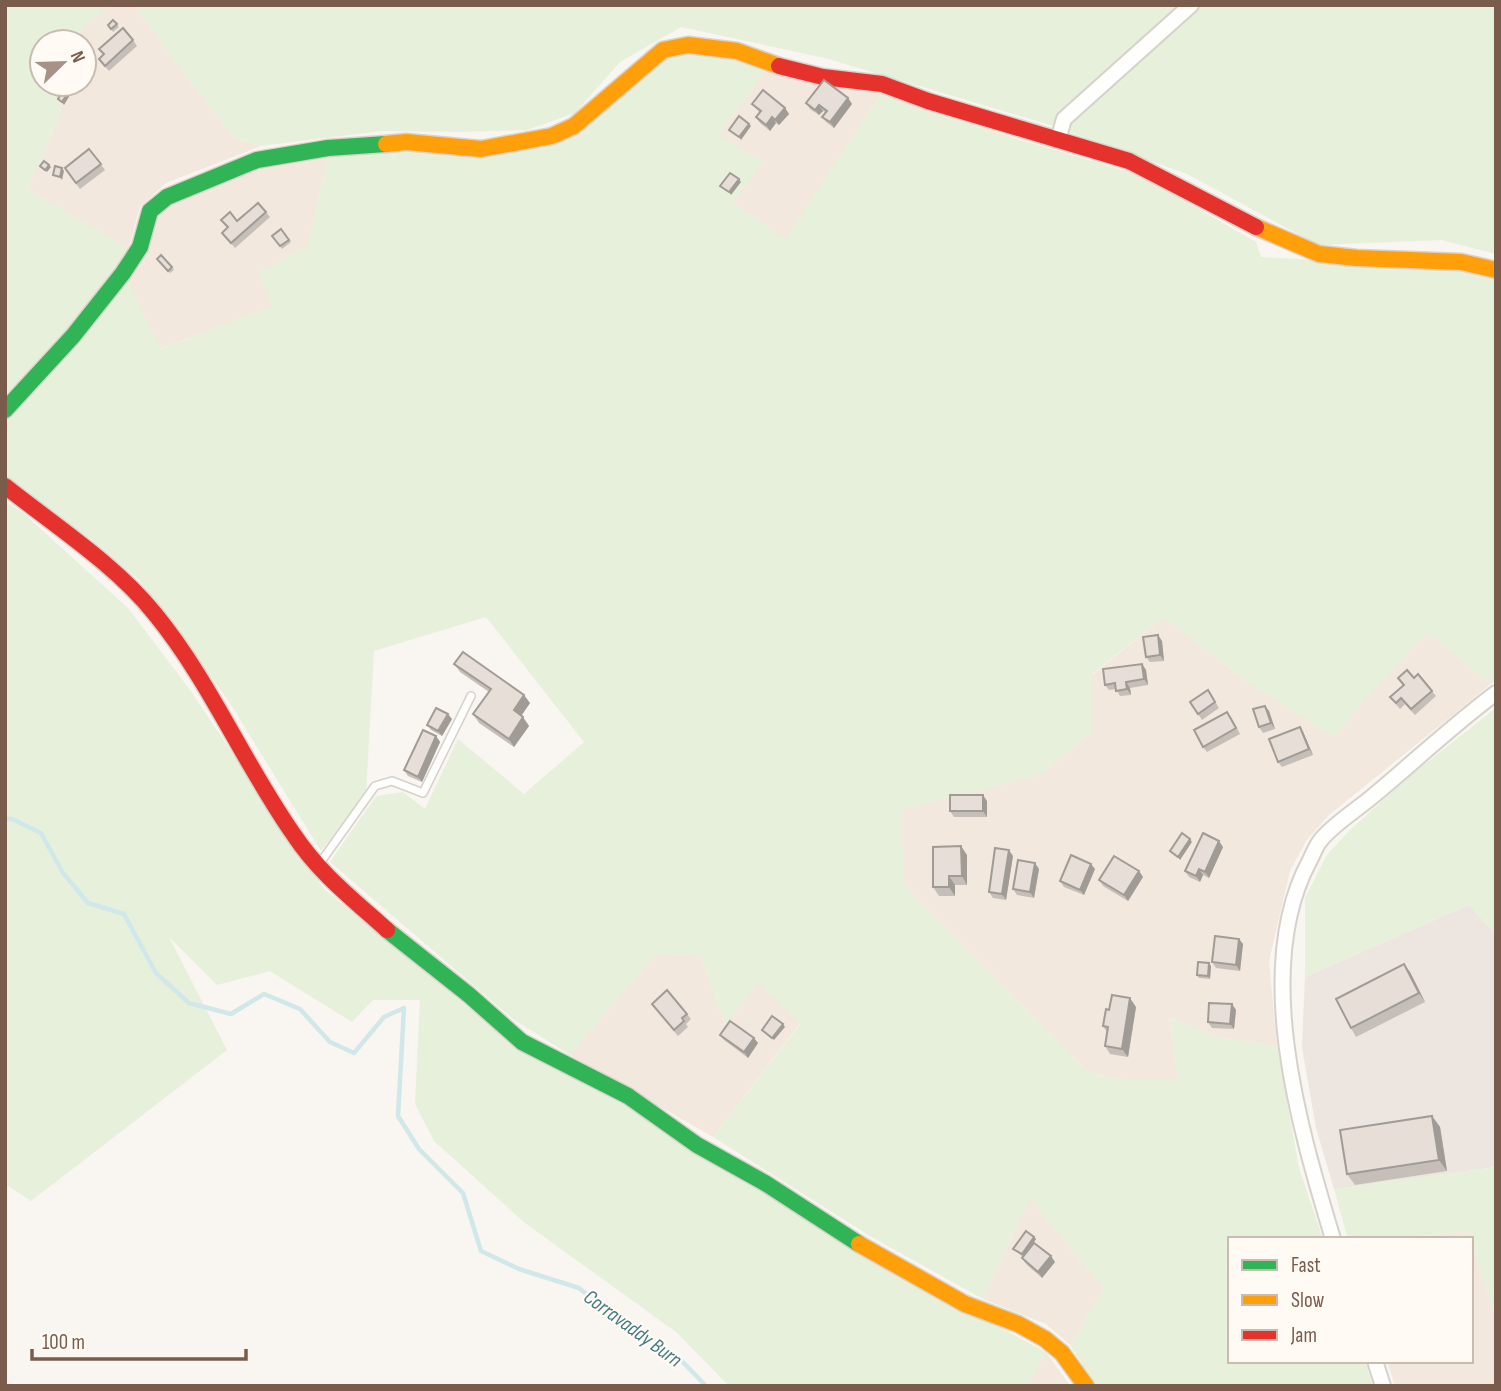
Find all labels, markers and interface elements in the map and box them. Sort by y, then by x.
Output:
north arrow [28,28,98,98]
text: N [65,48,90,66]
legend [1228,1237,1473,1363]
text: Fast [1291,1253,1321,1278]
water label: Corravaddy Burn [579,1284,687,1373]
text: Slow [1291,1288,1325,1313]
scale bar [32,1318,245,1362]
text: Jam [1290,1323,1317,1348]
text: 100 m [42,1330,85,1355]

